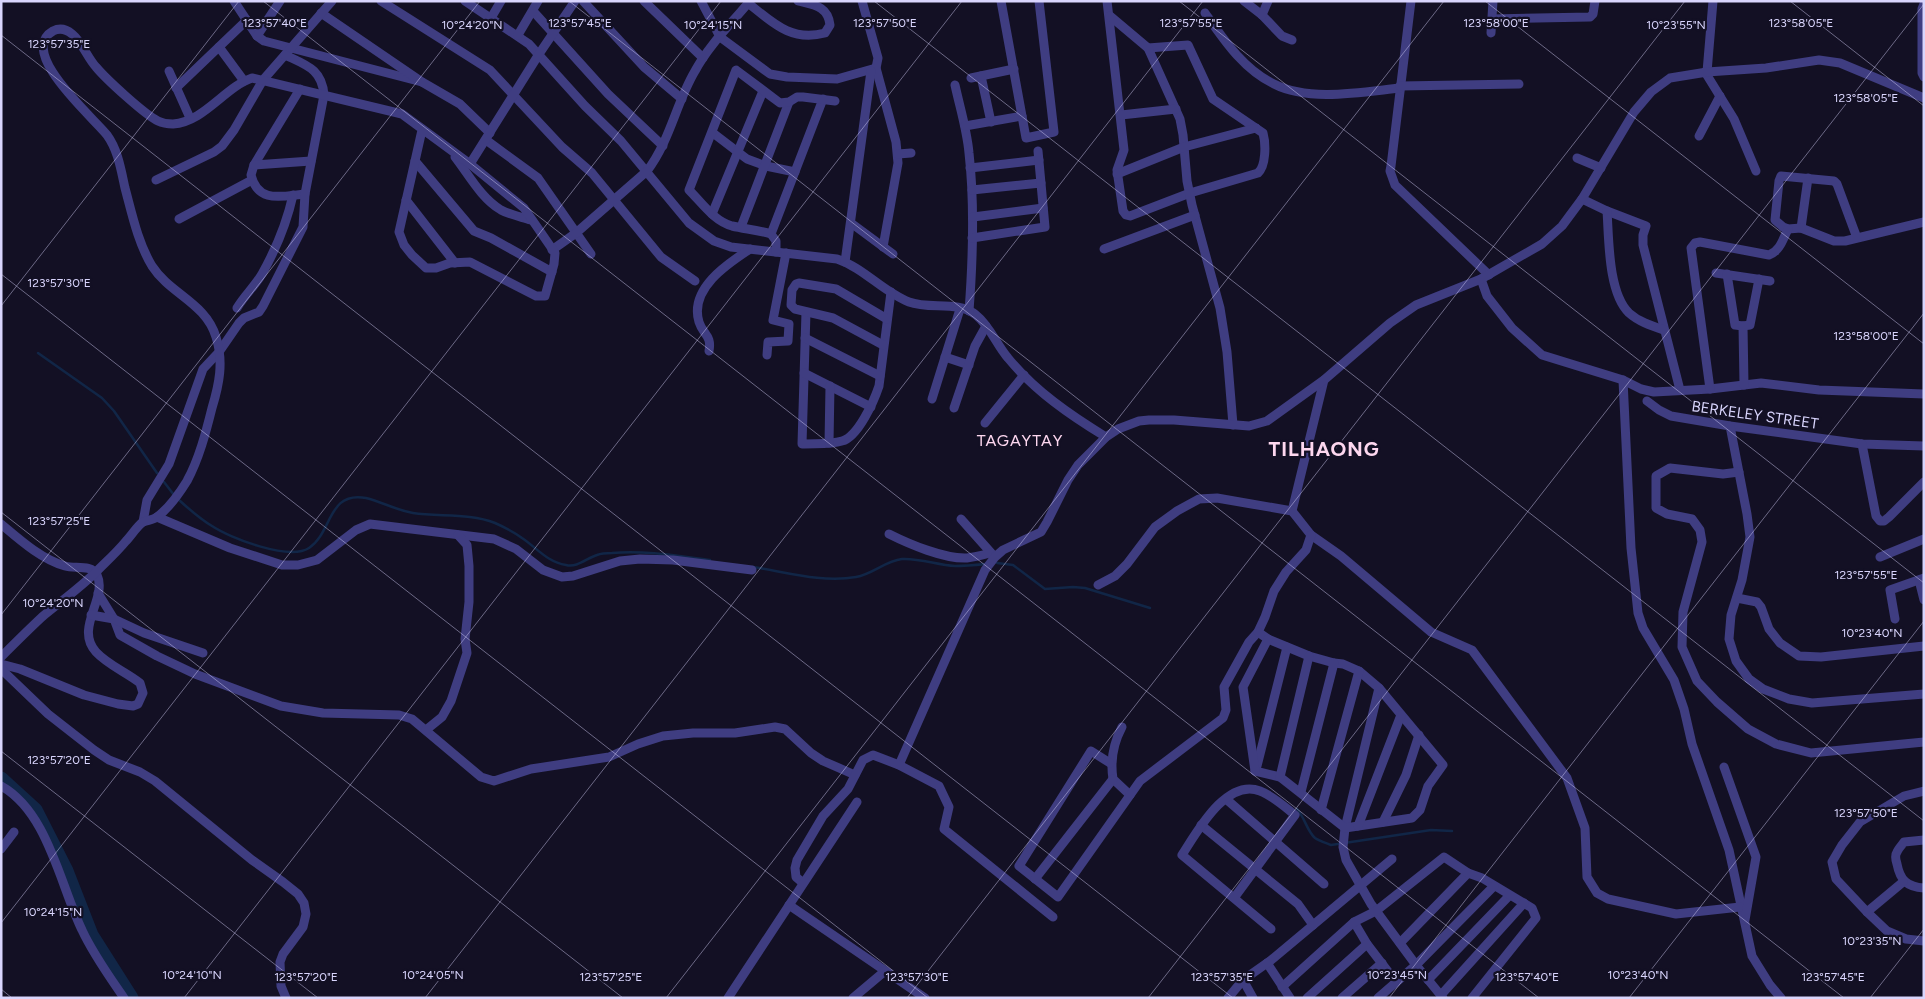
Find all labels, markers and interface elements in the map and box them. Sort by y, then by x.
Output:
text: 123°57'40"E [243,16,307,30]
text: 123°57'45"E [548,16,612,30]
text: 123°57'50"E [853,16,917,30]
text: 123°57'55"E [1159,16,1223,30]
text: 123°58'00"E [1463,16,1529,30]
text: 123°58'05"E [1769,16,1833,30]
text: 10°24'20"N [441,18,503,32]
text: 10°24'15"N [684,18,742,32]
text: 10°23'55"N [1646,18,1706,32]
text: 123°57'35"E [28,37,90,51]
text: 123°58'05"E [1834,91,1898,105]
text: 123°57'30"E [27,276,91,290]
text: 123°58'00"E [1833,329,1899,343]
street label: BERKELEY STREET [1690,397,1820,433]
district label: TAGAYTAY [977,431,1063,450]
district label: TILHAONG [1268,437,1380,461]
text: 123°57'25"E [28,514,90,528]
text: 123°57'55"E [1834,568,1898,582]
text: 10°24'20"N [22,596,84,610]
text: 10°23'40"N [1842,626,1903,640]
text: 123°57'20"E [27,753,91,767]
text: 123°57'50"E [1834,806,1898,820]
text: 10°24'15"N [24,905,82,919]
text: 10°23'35"N [1842,934,1902,948]
text: 10°24'10"N [162,968,222,982]
text: 10°24'05"N [402,968,464,982]
text: 10°23'45"N [1367,968,1427,982]
text: 10°23'40"N [1608,968,1669,982]
text: 123°57'20"E [274,970,338,984]
text: 123°57'25"E [580,970,642,984]
text: 123°57'30"E [885,970,949,984]
text: 123°57'35"E [1191,970,1253,984]
text: 123°57'40"E [1495,970,1559,984]
text: 123°57'45"E [1801,970,1865,984]

